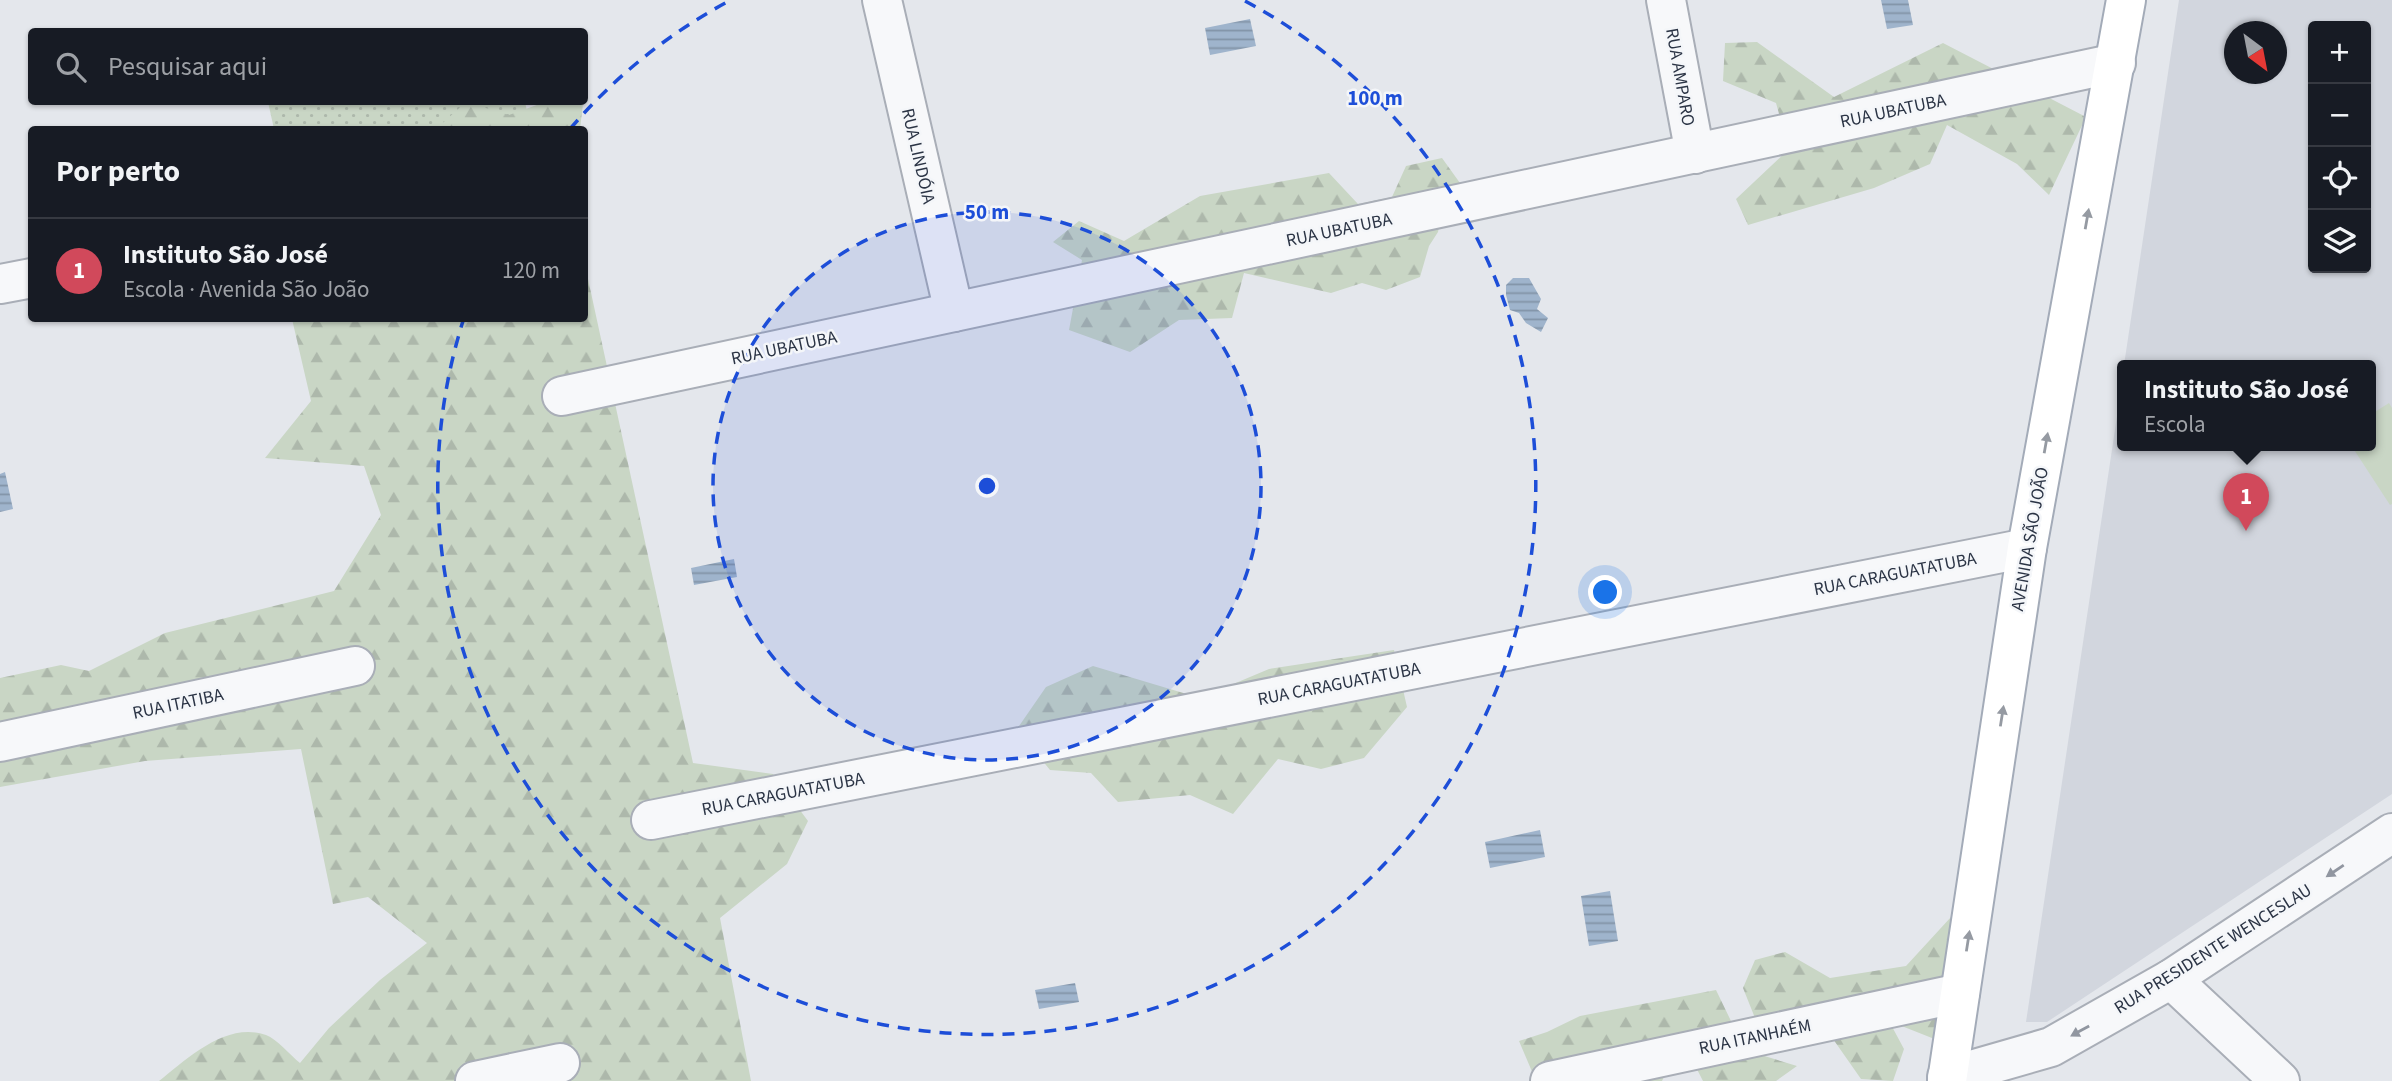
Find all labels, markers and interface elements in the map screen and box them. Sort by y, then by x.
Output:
north arrow [2224,21,2287,84]
map controls [2308,21,2371,273]
button: + [2308,21,2371,84]
street label: RUA AMPARO [1659,26,1701,128]
search box [28,28,588,105]
icon: search [52,48,90,86]
text: Pesquisar aqui [108,48,267,85]
text: 100 m [1347,83,1403,113]
button: − [2308,84,2371,147]
street label: RUA UBATUBA [1838,88,1948,134]
street label: RUA LINDÓIA [895,106,941,207]
button: locate [2308,147,2371,210]
text: Por perto [56,150,180,193]
text: 50 m [965,197,1009,227]
street label: RUA UBATUBA [1284,207,1394,253]
one-way arrow [2082,208,2093,230]
button: layers [2308,210,2371,273]
text: Instituto São José [123,236,328,273]
text: 1 [73,254,85,287]
text: 120 m [502,254,560,287]
text: Escola · Avenida São João [123,273,369,306]
street label: RUA UBATUBA [729,325,839,371]
popup [2117,360,2376,451]
text: Instituto São José [2144,371,2349,408]
text: Escola [2144,408,2206,441]
one-way arrow [2041,432,2052,454]
street label: AVENIDA SÃO JOÃO [2005,465,2055,613]
pin: 1 [2223,473,2269,531]
centre of rings [975,474,999,498]
street label: RUA CARAGUATATUBA [1811,546,1979,602]
your location [1588,575,1622,609]
street label: RUA CARAGUATATUBA [1255,656,1423,712]
street label: RUA ITATIBA [130,682,226,726]
one-way arrow [1997,705,2008,727]
street label: RUA CARAGUATATUBA [699,766,867,822]
one-way arrow [2325,864,2345,877]
street label: RUA PRESIDENTE WENCESLAU [2109,878,2317,1020]
one-way arrow [1962,930,1973,952]
street label: RUA ITANHAÉM [1697,1013,1813,1061]
one-way arrow [2071,1025,2090,1037]

